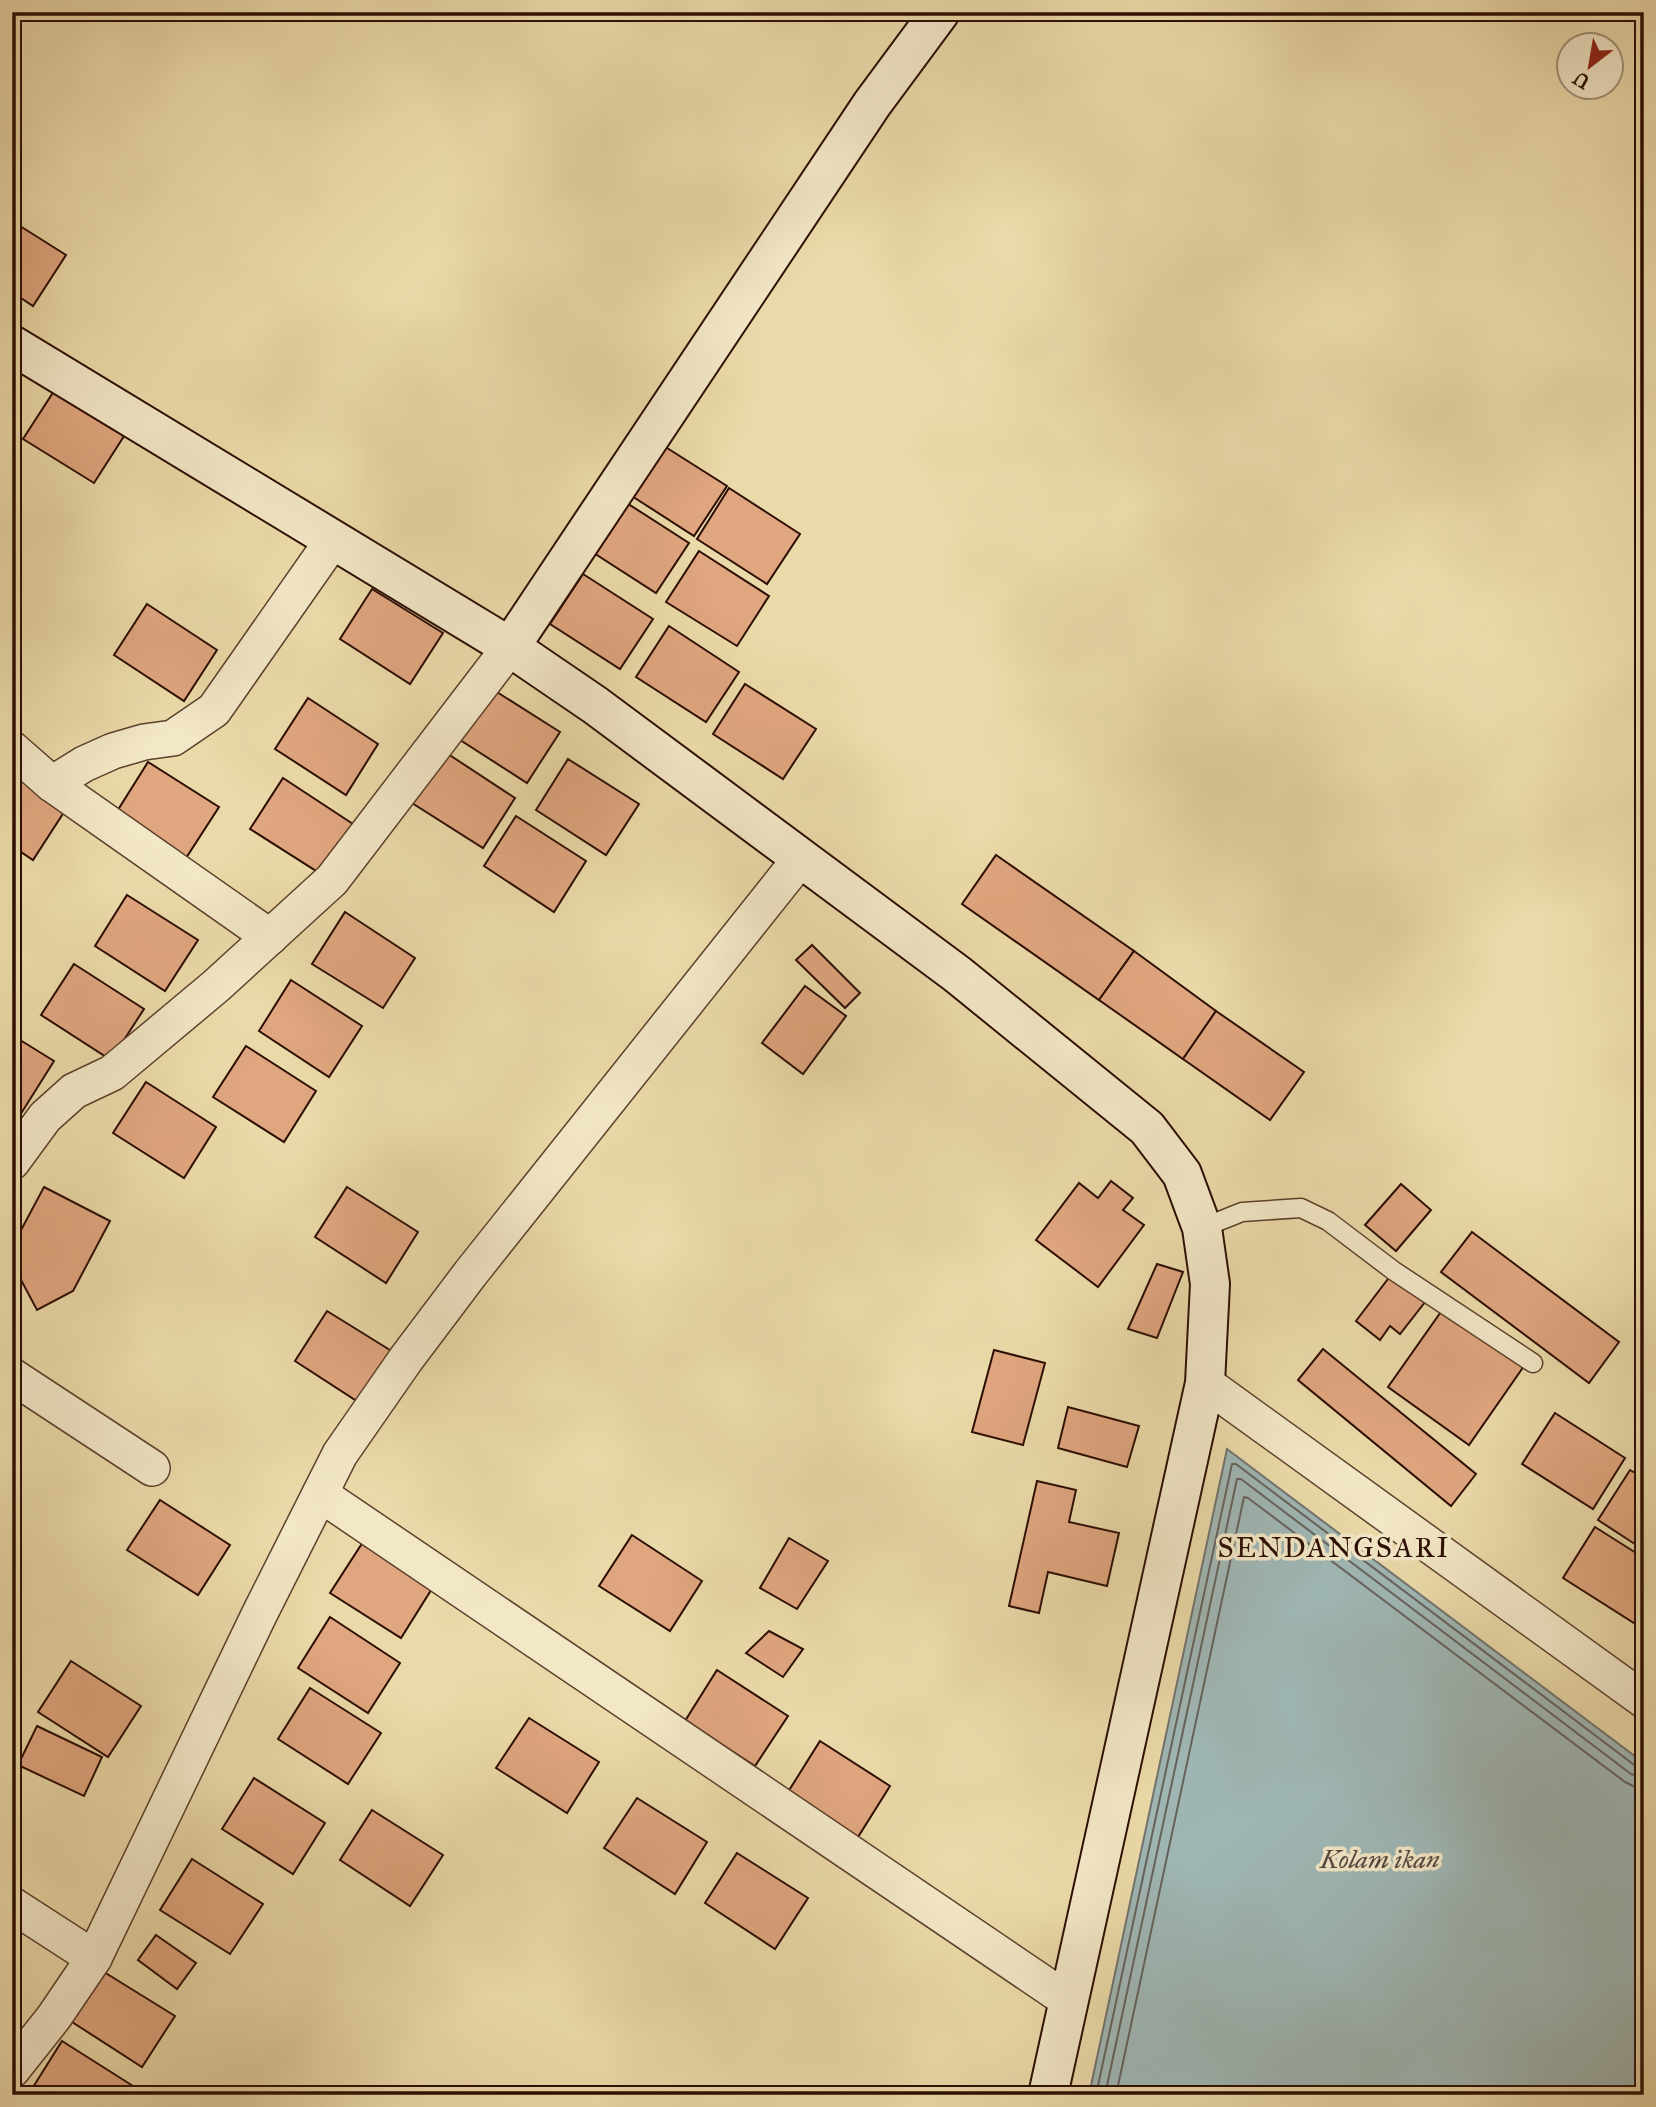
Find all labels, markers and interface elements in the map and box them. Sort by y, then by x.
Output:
north arrow [1554,32,1624,102]
text: U [1568,66,1594,94]
district label: SENDANGSARI [1218,1530,1450,1565]
water label: Kolam ikan [1318,1843,1440,1875]

